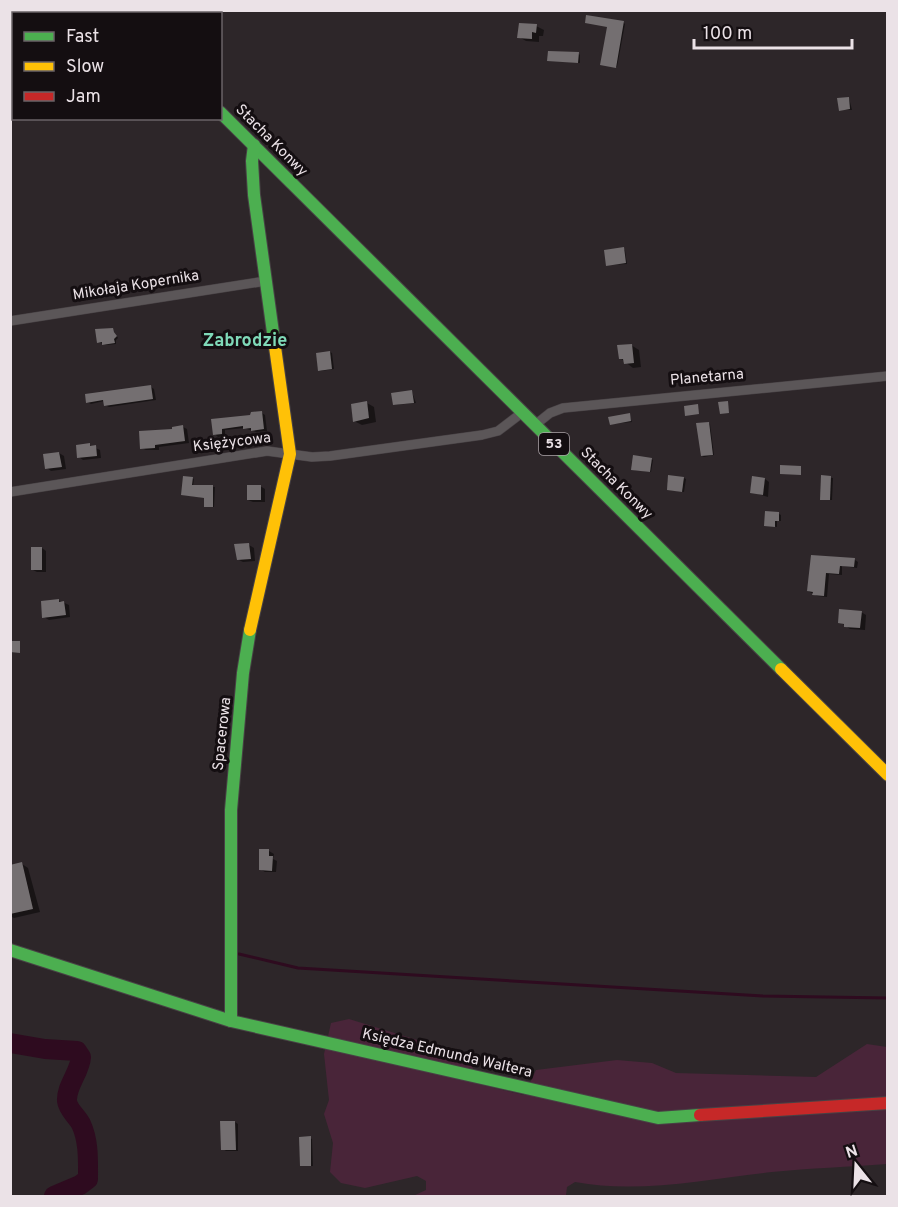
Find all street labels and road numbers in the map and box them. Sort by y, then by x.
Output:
street label: Stacha Konwy [231,101,311,181]
street label: Mikołaja Kopernika [72,267,200,305]
street label: Planetarna [669,365,745,391]
street label: Księżycowa [192,429,272,457]
road number: 53 [539,433,569,455]
street label: Stacha Konwy [576,444,656,524]
street label: Spacerowa [210,696,236,772]
street label: Księdza Edmunda Waltera [360,1025,534,1083]

